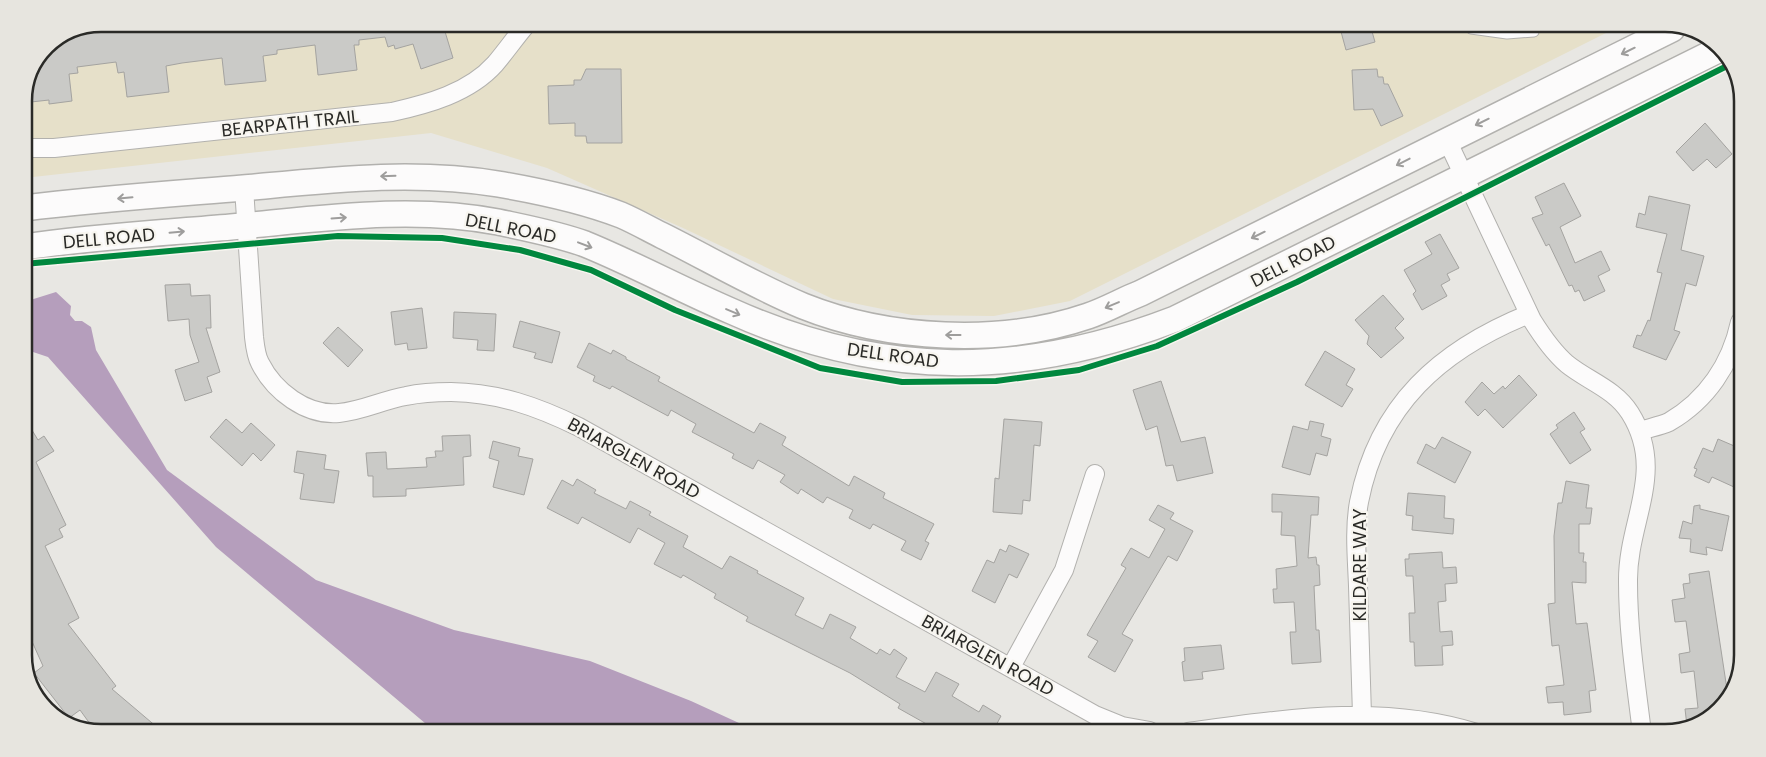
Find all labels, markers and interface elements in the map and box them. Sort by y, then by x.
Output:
one-way arrow [1621,47,1636,56]
street label: BEARPATH TRAIL [220,103,360,143]
one-way arrow [1475,118,1490,128]
one-way arrow [1396,158,1411,167]
one-way arrow [380,171,396,181]
one-way arrow [118,193,134,203]
street label: DELL ROAD [463,207,559,249]
one-way arrow [330,213,346,222]
street label: DELL ROAD [62,222,156,254]
one-way arrow [169,227,185,236]
street label: DELL ROAD [1246,229,1340,293]
one-way arrow [1251,231,1266,240]
one-way arrow [577,241,592,250]
one-way arrow [1105,301,1120,311]
one-way arrow [725,308,740,318]
one-way arrow [945,330,962,340]
street label: DELL ROAD [846,336,940,374]
street label: BRIARGLEN ROAD [563,411,705,505]
street label: KILDARE WAY [1347,508,1372,622]
street label: BRIARGLEN ROAD [917,608,1059,702]

